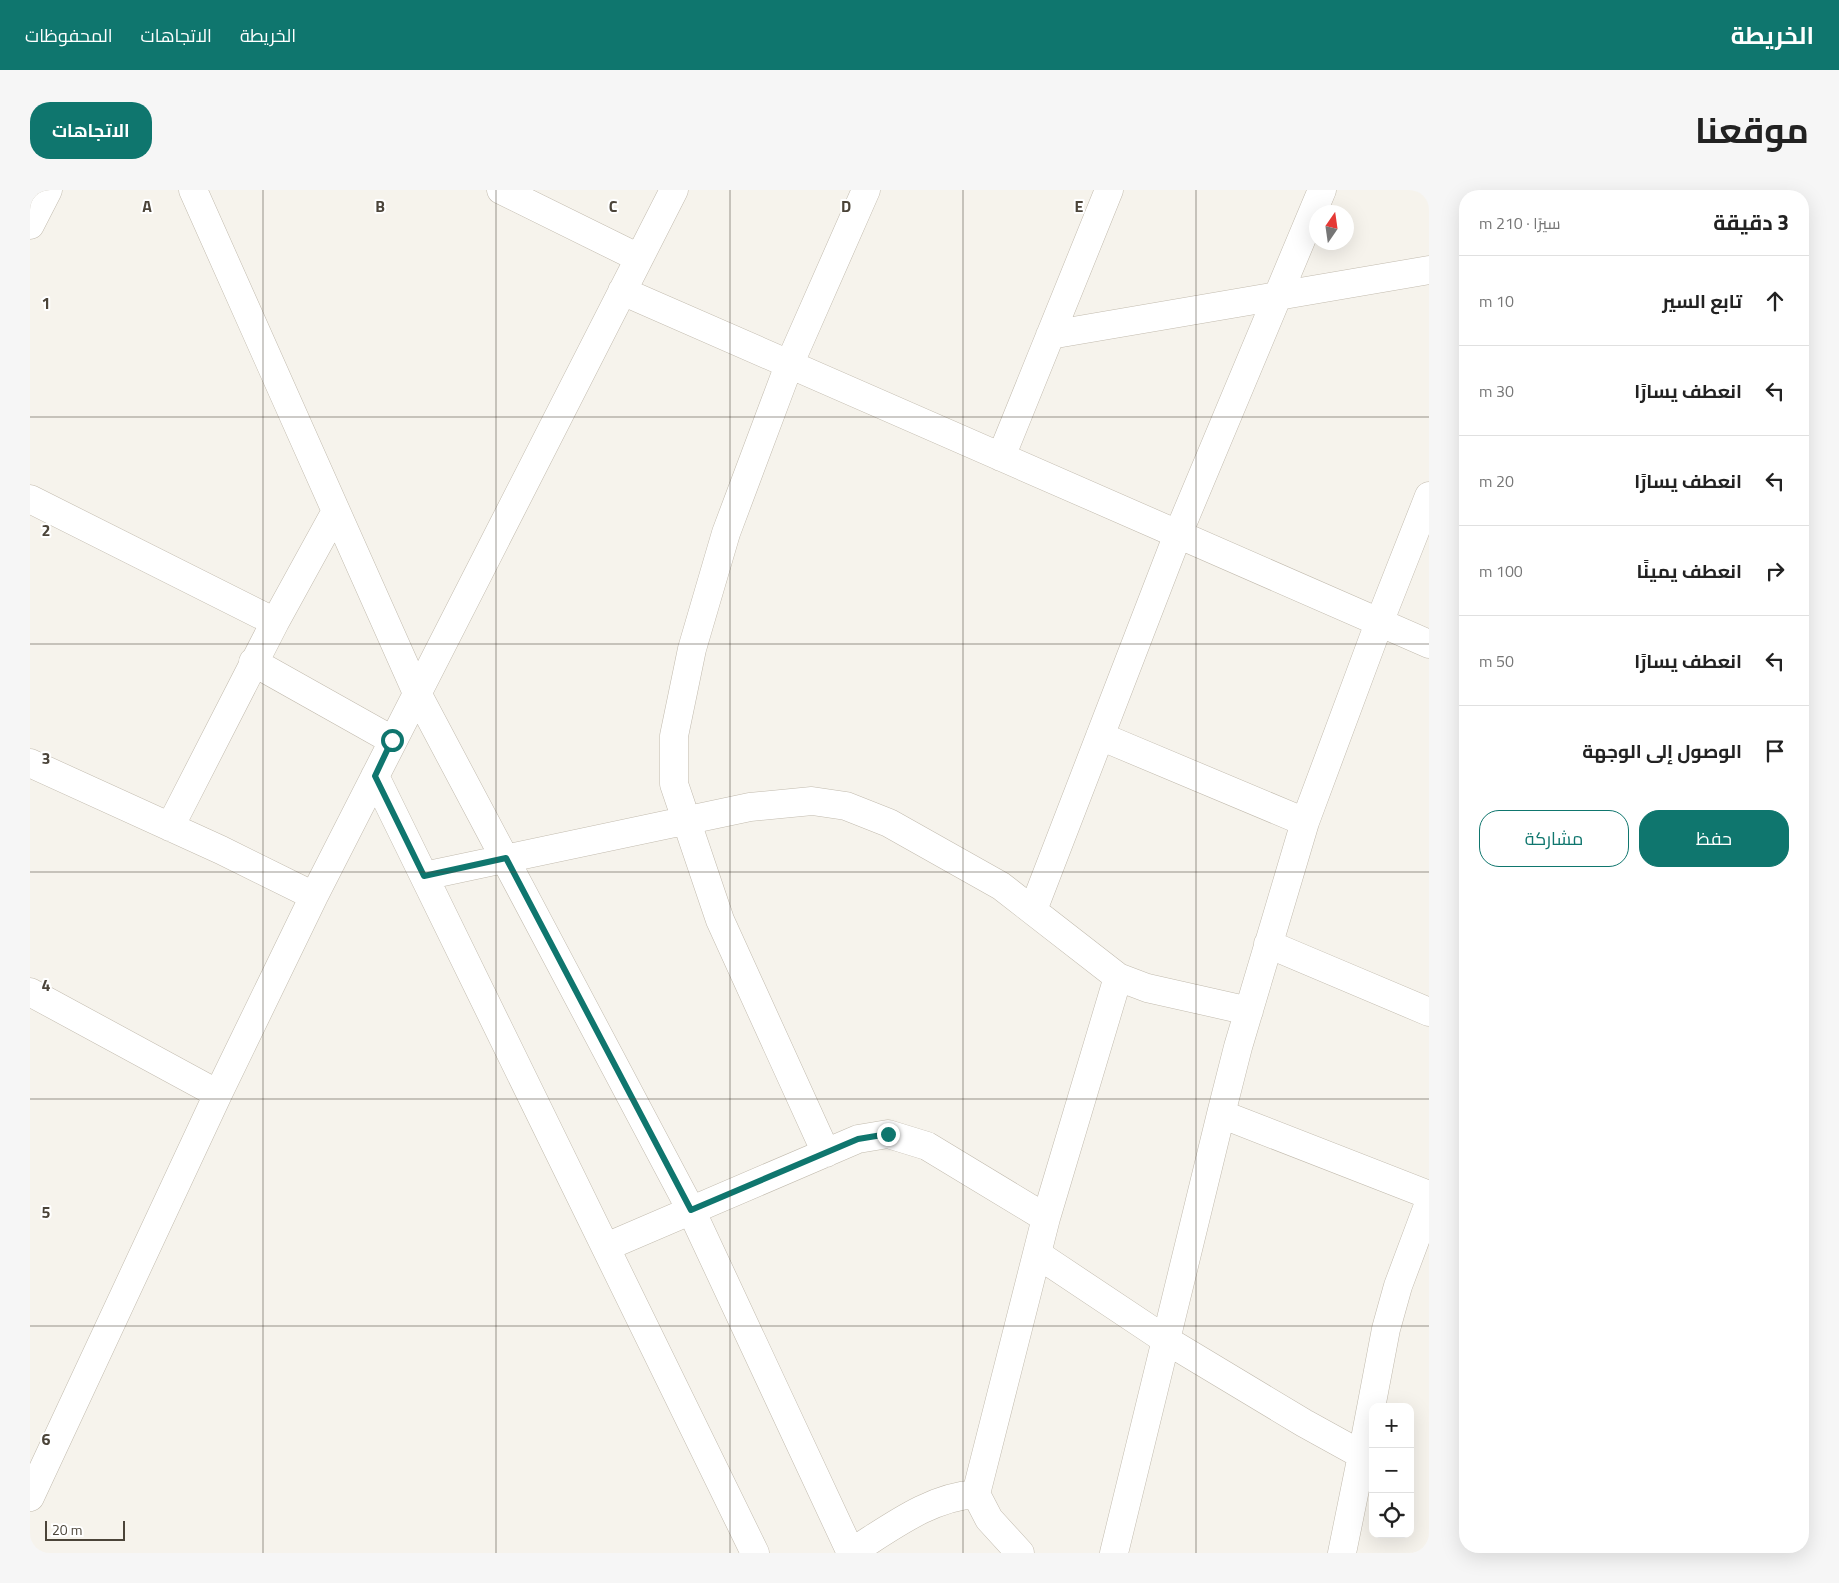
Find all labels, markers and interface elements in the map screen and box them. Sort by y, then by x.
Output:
text: الخريطة [1731,17,1814,53]
text: المحفوظات [25,22,113,49]
text: الاتجاهات [141,22,212,49]
text: الخريطة [240,22,296,49]
button: الاتجاهات [30,102,152,159]
text: موقعنا [1695,103,1809,157]
text: A [142,194,152,218]
text: B [375,194,385,218]
text: C [609,194,618,218]
text: D [841,194,851,218]
text: E [1075,194,1084,218]
north arrow [1309,205,1354,250]
text: 3 دقيقة [1713,206,1789,238]
text: سيرًا · 210 m [1479,211,1560,235]
text: تابع السير [1662,286,1742,315]
icon: ahead [1761,287,1789,315]
text: 10 m [1479,289,1514,313]
text: 1 [42,291,50,315]
text: انعطف يسارًا [1634,376,1742,405]
icon: left [1761,377,1789,405]
text: 30 m [1479,379,1514,403]
text: انعطف يسارًا [1634,466,1742,495]
icon: left [1761,467,1789,495]
text: 20 m [1479,469,1514,493]
text: 2 [42,518,50,542]
text: انعطف يمينًا [1637,556,1742,585]
icon: right [1761,557,1789,585]
text: 100 m [1479,559,1523,583]
text: انعطف يسارًا [1634,646,1742,675]
icon: left [1761,647,1789,675]
text: 50 m [1479,649,1514,673]
route start [381,729,404,752]
text: الوصول إلى الوجهة [1582,736,1742,765]
icon: arrive [1761,737,1789,765]
text: 3 [42,746,50,770]
button: مشاركة [1479,810,1629,867]
button: حفظ [1639,810,1789,867]
text: 4 [42,973,51,997]
route end [877,1123,900,1146]
text: 5 [42,1200,51,1224]
map controls [1369,1403,1414,1538]
button: + [1369,1403,1414,1448]
text: 6 [42,1427,51,1451]
button: − [1369,1448,1414,1493]
button: locate [1369,1493,1414,1538]
scale bar [45,1518,125,1541]
text: 20 m [52,1519,82,1540]

